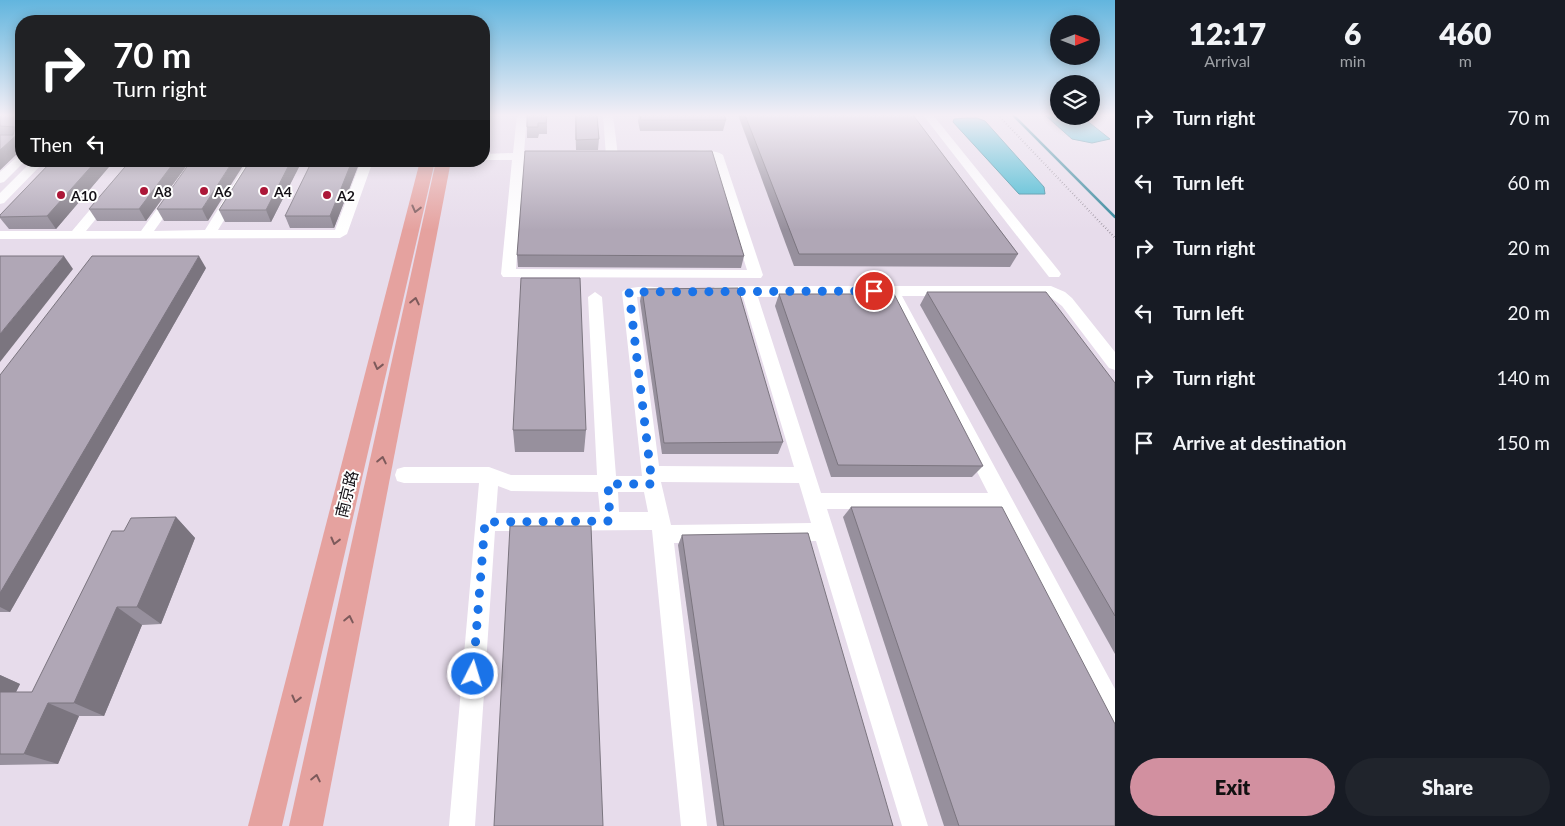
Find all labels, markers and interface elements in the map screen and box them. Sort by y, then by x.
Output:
north arrow [1050,15,1100,65]
map controls [1050,15,1100,125]
text: 12:17 [1189,15,1266,51]
text: 6 [1344,15,1361,51]
text: 460 [1439,15,1491,51]
text: 70 m [113,33,191,75]
icon: right [30,35,95,100]
text: Arrival [1204,51,1250,70]
text: min [1340,51,1366,70]
text: m [1459,51,1472,70]
text: Turn right [113,75,207,102]
button: layers [1050,75,1100,125]
icon: right [1130,104,1158,132]
text: Turn right [1173,106,1255,129]
text: 70 m [1507,106,1550,129]
icon: left [82,130,110,158]
text: Then [30,133,72,156]
icon: left [1130,169,1158,197]
text: Turn left [1173,171,1244,194]
text: 60 m [1507,171,1550,194]
place label: A8 [153,183,172,200]
place label: A6 [213,183,232,200]
place label: A4 [273,183,292,200]
marker: A8 [138,185,150,197]
marker: A6 [198,185,210,197]
marker: A4 [258,185,270,197]
place label: A10 [70,187,97,204]
place label: A2 [336,187,355,204]
marker: A10 [55,189,67,201]
marker: A2 [321,189,333,201]
one-way arrow [411,204,422,213]
icon: right [1130,234,1158,262]
text: Turn right [1173,236,1255,259]
text: 20 m [1507,236,1550,259]
pin [853,270,895,312]
icon: arrive [860,277,888,305]
one-way arrow [409,296,420,305]
icon: left [1130,299,1158,327]
text: Turn left [1173,301,1244,324]
text: 20 m [1507,301,1550,324]
one-way arrow [373,362,384,371]
icon: right [1130,364,1158,392]
text: Turn right [1173,366,1255,389]
text: 140 m [1496,366,1550,389]
icon: arrive [1130,429,1158,457]
text: Arrive at destination [1173,431,1346,454]
text: 150 m [1496,431,1550,454]
one-way arrow [376,456,387,464]
street label: 南京路 [331,468,361,520]
one-way arrow [330,537,341,546]
one-way arrow [343,615,354,624]
position arrow [446,647,498,699]
one-way arrow [291,695,302,704]
button: Exit [1130,758,1335,816]
button: Share [1345,758,1550,816]
one-way arrow [310,774,321,783]

